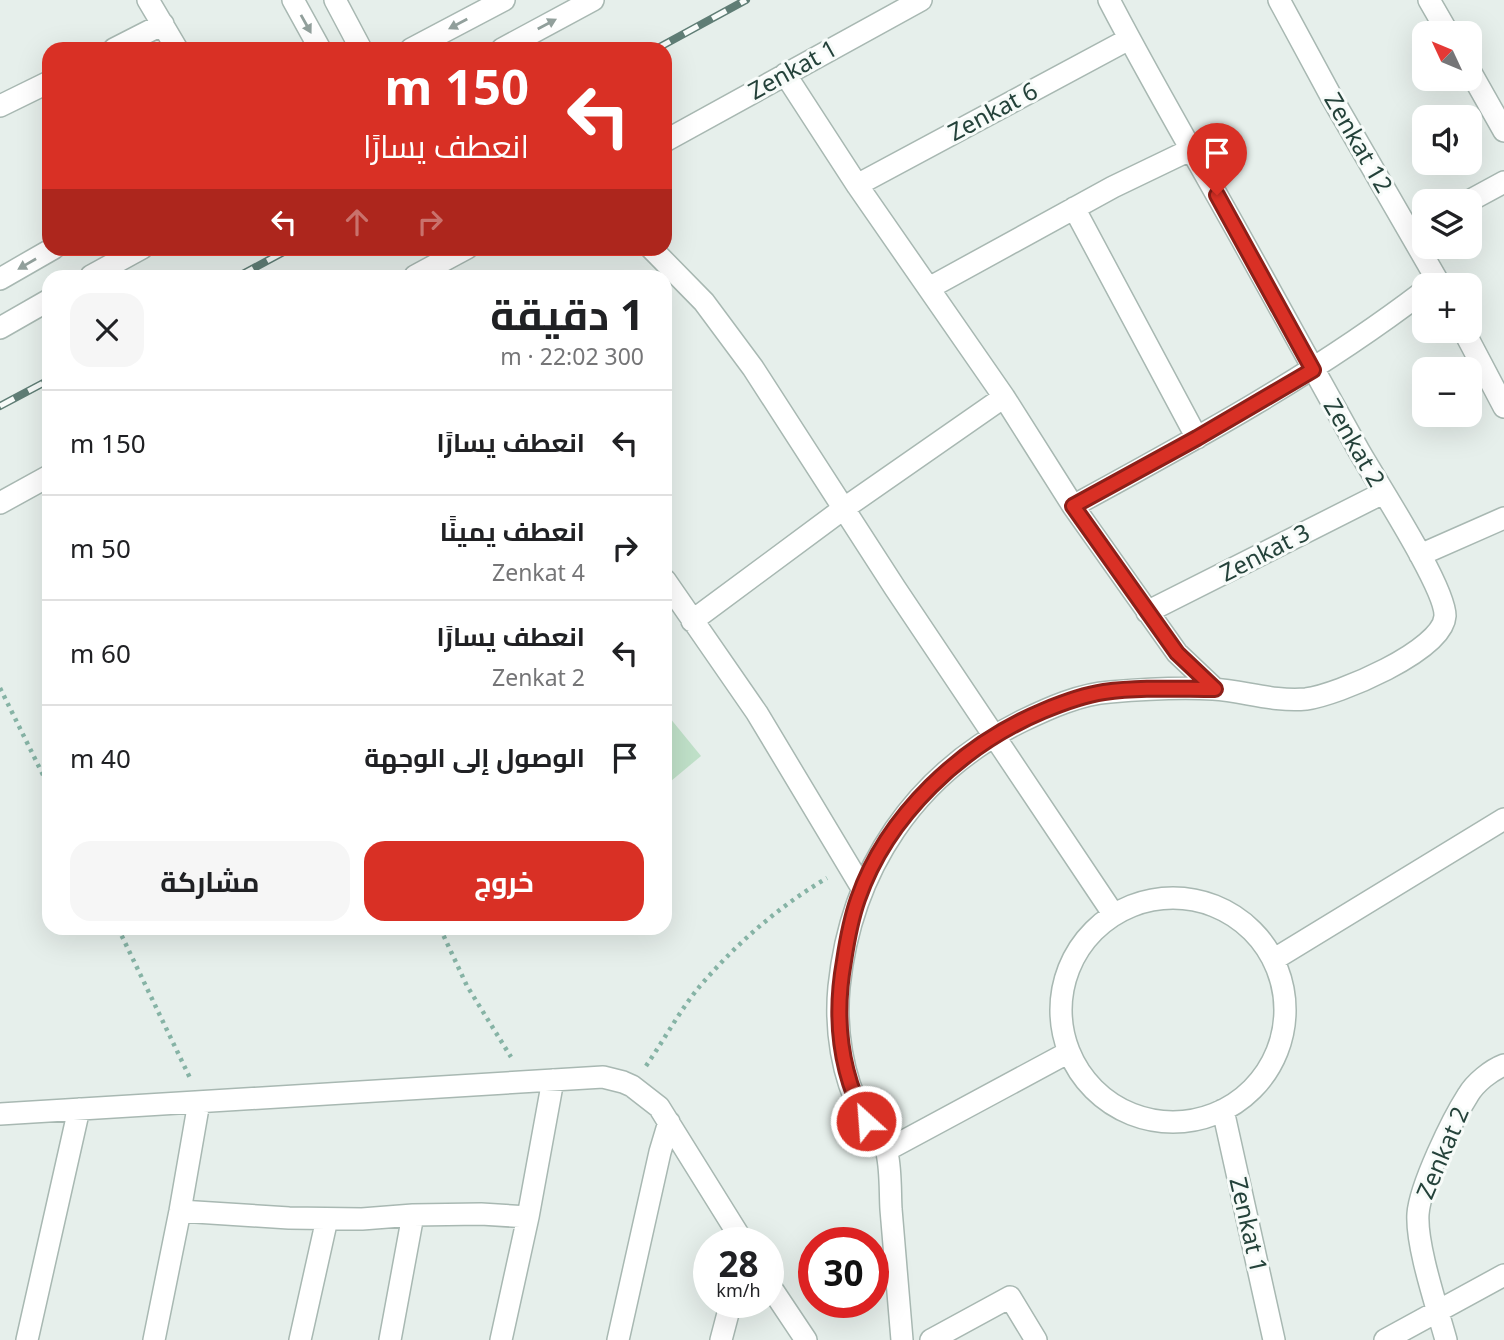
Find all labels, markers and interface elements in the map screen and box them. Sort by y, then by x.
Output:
one-way arrow [300,15,312,35]
one-way arrow [447,18,467,30]
one-way arrow [537,19,557,30]
north arrow [1412,21,1482,91]
map controls [1412,21,1482,427]
street label: Zenkat 1 [742,31,843,107]
text: 150 m [384,53,529,119]
icon: left [553,70,644,161]
street label: Zenkat 6 [942,73,1043,148]
street label: Zenkat 12 [1317,86,1401,198]
button: sound [1412,105,1482,175]
pin [1187,123,1247,195]
text: انعطف يسارًا [363,124,529,167]
icon: arrive [1198,134,1236,172]
button: layers [1412,189,1482,259]
icon: left [265,203,303,241]
icon: ahead [338,203,376,241]
icon: right [411,203,449,241]
one-way arrow [17,258,37,270]
button: + [1412,273,1482,343]
text: 1 دقيقة [490,285,644,342]
button: close [70,293,144,367]
text: 300 m · 22:02 [500,340,644,372]
button: − [1412,357,1482,427]
street label: Zenkat 2 [1317,392,1394,493]
text: انعطف يسارًا [436,424,585,460]
icon: left [606,424,644,462]
text: 150 m [70,425,146,461]
text: انعطف يمينًا [440,513,585,549]
street label: Zenkat 3 [1214,515,1315,588]
icon: right [606,529,644,567]
text: 50 m [70,530,131,566]
text: Zenkat 4 [492,556,585,588]
text: انعطف يسارًا [436,618,585,654]
icon: left [606,634,644,672]
text: 60 m [70,635,131,671]
text: Zenkat 2 [492,661,585,693]
text: الوصول إلى الوجهة [364,739,585,775]
icon: arrive [606,739,644,777]
text: 40 m [70,740,131,776]
button: مشاركة [70,841,350,921]
button: خروج [364,841,644,921]
position arrow [829,1084,903,1158]
street label: Zenkat 2 [1407,1101,1476,1204]
street label: Zenkat 1 [1222,1174,1276,1276]
speed limit sign: 30 [798,1227,889,1318]
text: 28 [718,1240,759,1287]
text: km/h [716,1278,761,1302]

